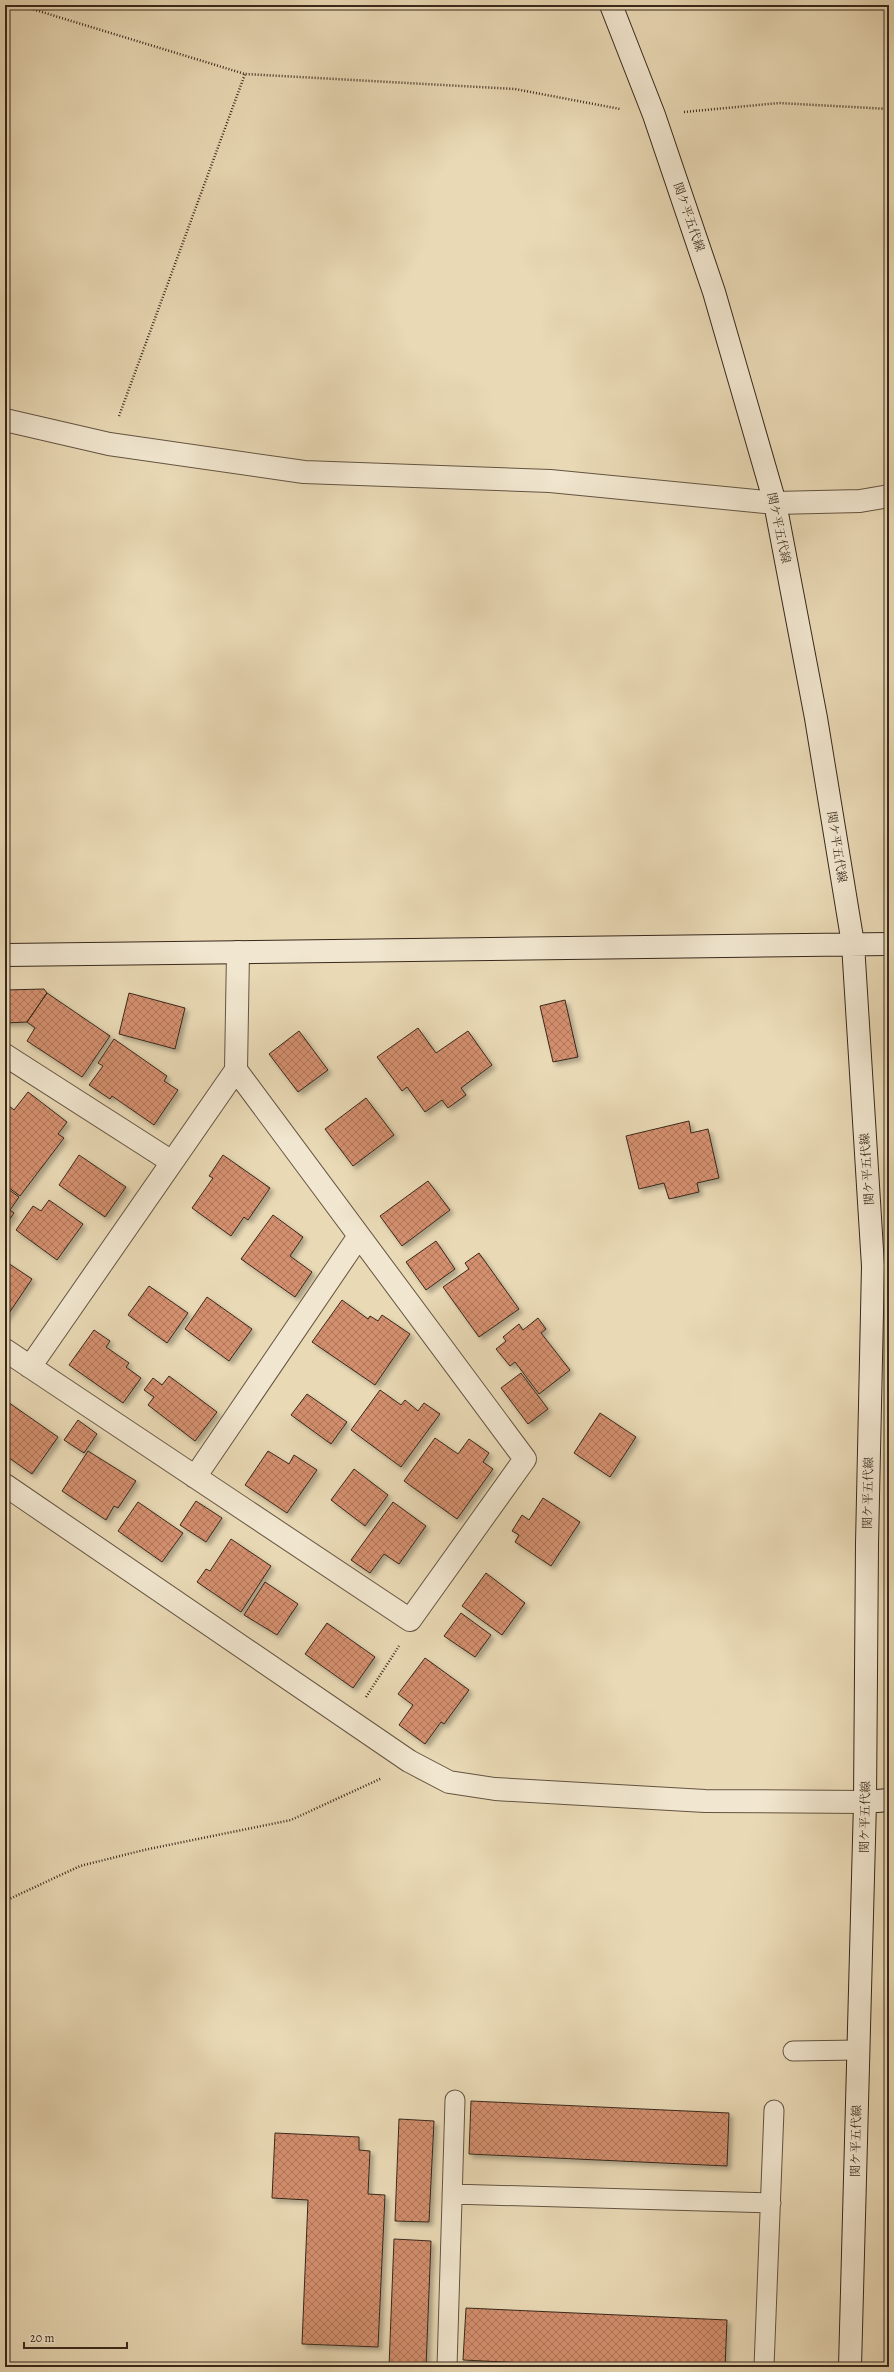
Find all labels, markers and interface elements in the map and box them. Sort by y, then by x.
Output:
street label: 関ケ平五代線 [670,180,708,254]
street label: 関ケ平五代線 [764,491,794,565]
street label: 関ケ平五代線 [823,810,851,884]
street label: 関ケ平五代線 [857,1133,877,1205]
street label: 関ケ平五代線 [859,1457,877,1529]
street label: 関ケ平五代線 [856,1781,874,1853]
street label: 関ケ平五代線 [847,2105,865,2177]
scale bar [24,2324,127,2350]
text: 20 m [30,2330,54,2346]

